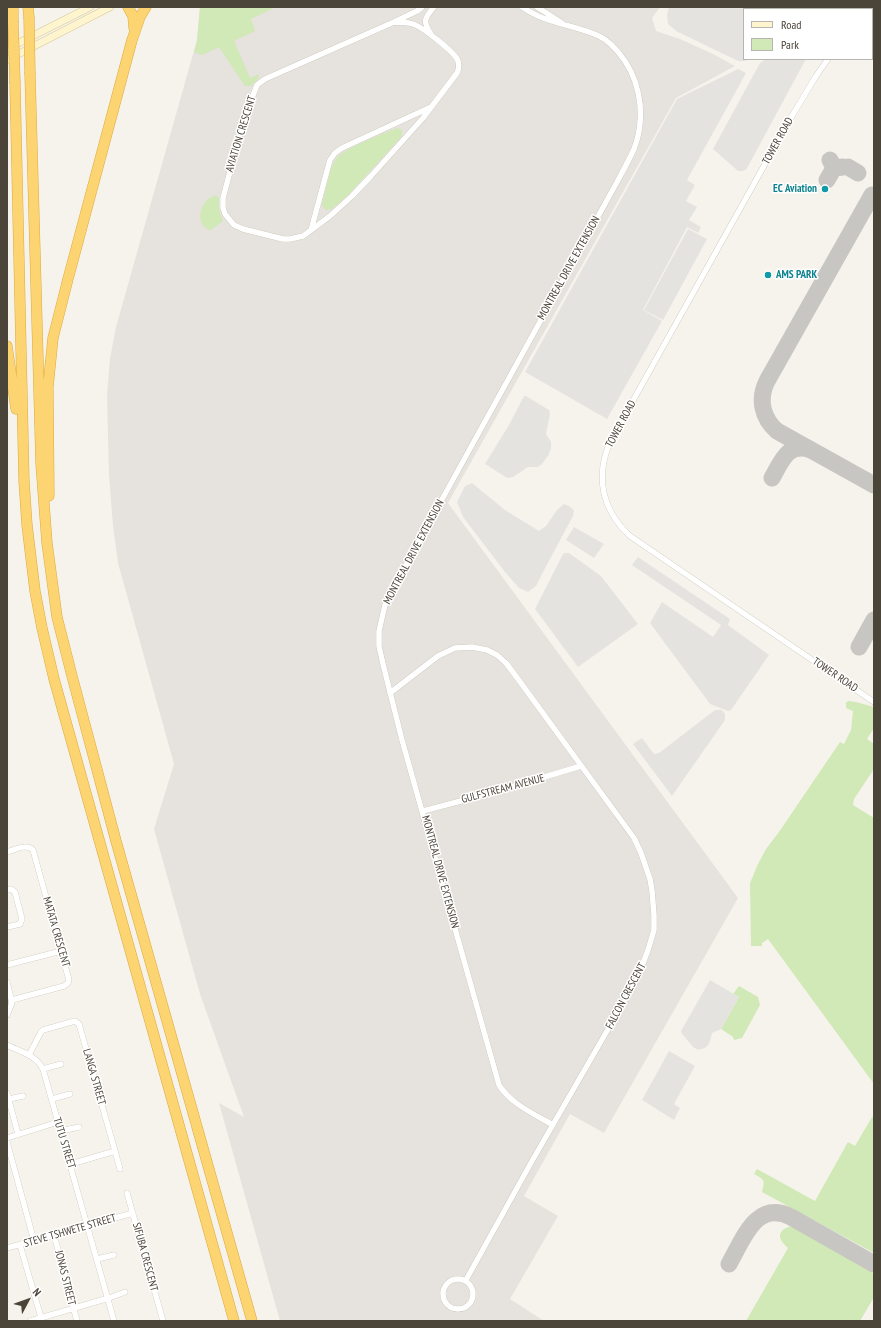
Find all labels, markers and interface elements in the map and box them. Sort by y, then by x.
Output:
legend [743,8,873,60]
text: Road [781,17,801,32]
text: Park [781,37,799,52]
street label: AVIATION CRESCENT [223,94,259,174]
street label: TOWER ROAD [760,115,796,167]
place label: EC Aviation [773,182,817,196]
marker: EC Aviation [820,184,830,194]
street label: MONTREAL DRIVE EXTENSION [535,214,603,322]
place label: AMS PARK [776,268,817,282]
marker: AMS PARK [763,270,773,280]
street label: TOWER ROAD [603,398,639,450]
street label: MONTREAL DRIVE EXTENSION [381,498,447,606]
street label: TOWER ROAD [810,655,860,695]
street label: GULFSTREAM AVENUE [460,772,546,806]
street label: MONTREAL DRIVE EXTENSION [419,814,461,930]
street label: MATATA CRESCENT [40,895,72,969]
street label: FALCON CRESCENT [603,961,649,1031]
street label: LANGA STREET [80,1047,108,1107]
street label: TUTU STREET [50,1116,78,1170]
street label: STEVE TSHWETE STREET [22,1212,118,1250]
street label: SIFUBA CRESCENT [129,1221,161,1293]
street label: JONAS STREET [52,1249,78,1307]
north arrow [8,1280,48,1320]
text: N [30,1285,44,1299]

